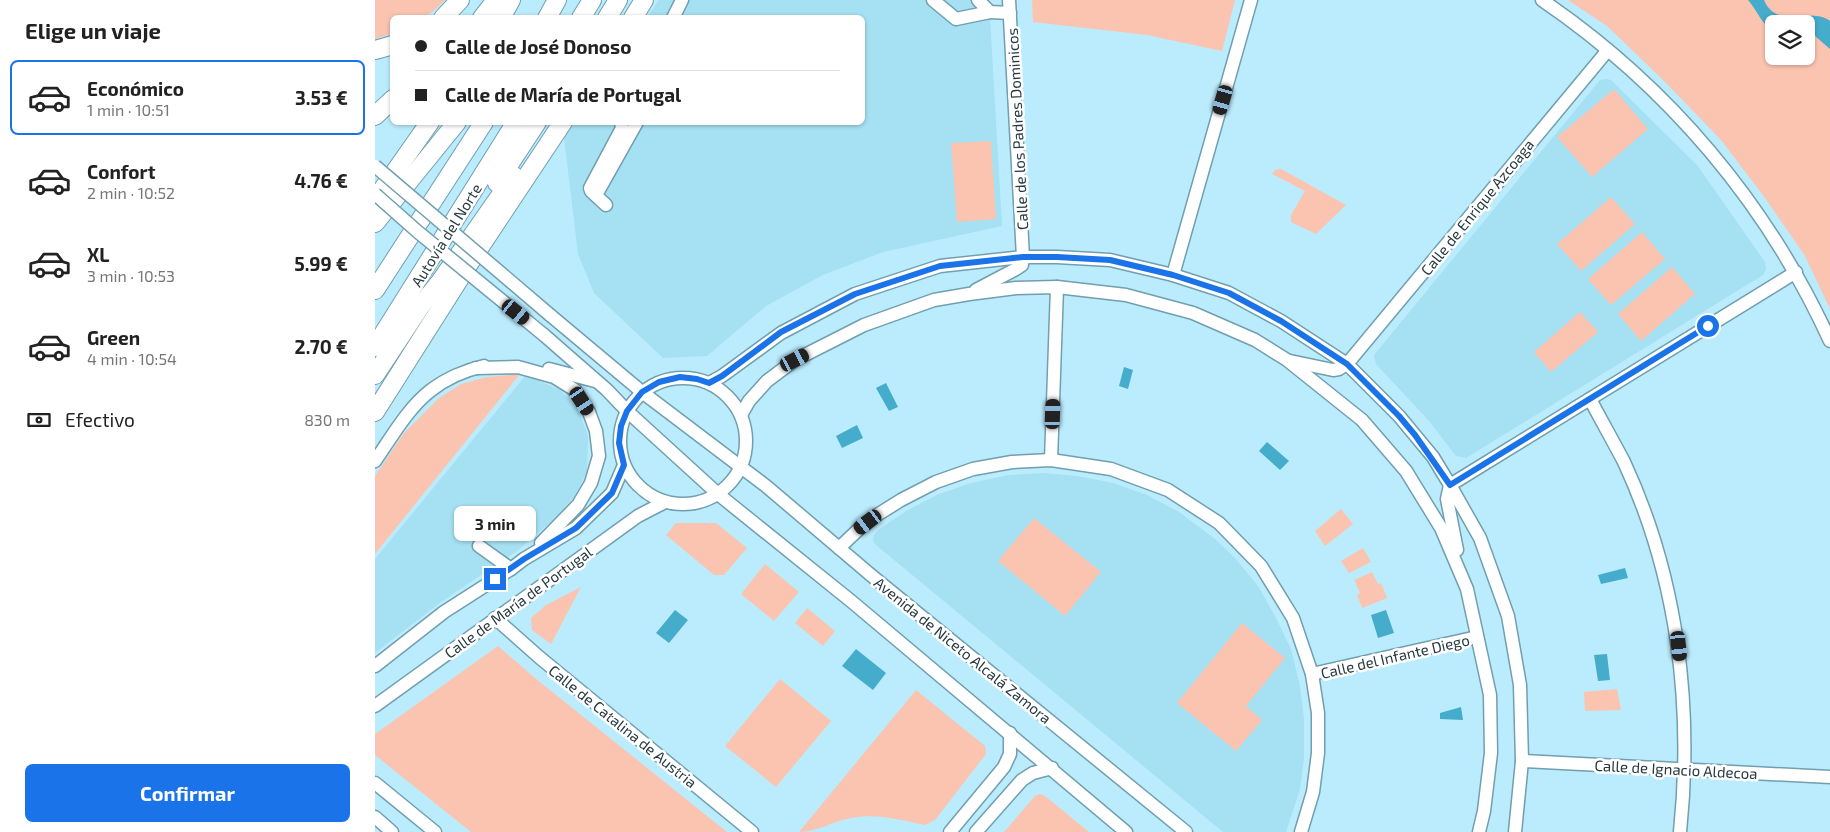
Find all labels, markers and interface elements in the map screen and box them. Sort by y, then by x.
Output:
map controls [1765,15,1815,65]
button: layers [1765,15,1815,65]
text: Elige un viaje [25,17,161,43]
street label: Calle de los Padres Dominicos [1003,27,1031,231]
text: Calle de José Donoso [445,35,631,58]
icon: car [27,75,72,120]
text: Económico [87,77,184,100]
text: Calle de María de Portugal [445,83,681,106]
car [1211,84,1234,116]
text: 3.53 € [295,86,348,109]
text: 1 min · 10:51 [87,100,170,119]
street label: Calle de Enrique Azcoaga [1417,135,1537,279]
icon: car [27,158,72,203]
text: Confort [87,160,155,183]
text: 4.76 € [294,169,348,192]
street label: Autovía del Norte [407,180,485,290]
text: 2 min · 10:52 [87,183,175,202]
icon: car [27,241,72,286]
text: XL [87,243,109,266]
text: 5.99 € [294,252,348,275]
text: 3 min · 10:53 [87,266,175,285]
car [499,297,532,327]
route start [1697,315,1719,337]
icon: car [27,324,72,369]
text: Green [87,326,140,349]
text: 2.70 € [295,335,348,358]
car [778,347,811,373]
text: 4 min · 10:54 [87,349,177,368]
car [567,384,596,418]
car [1044,399,1061,429]
icon: cash [25,406,53,434]
text: Efectivo [65,408,135,431]
text: 830 m [304,410,350,429]
callout: 3 min [454,506,536,542]
car [851,507,884,537]
text: 3 min [475,514,515,533]
street label: Calle de María de Portugal [441,542,596,662]
route end [484,568,506,590]
street label: Avenida de Niceto Alcalá Zamora [871,573,1055,727]
street label: Calle del Infante Diego [1319,630,1471,682]
car [1669,630,1688,662]
street label: Calle de Catalina de Austria [545,661,701,791]
street label: Calle de Ignacio Aldecoa [1594,756,1758,782]
button: Confirmar [25,764,350,822]

